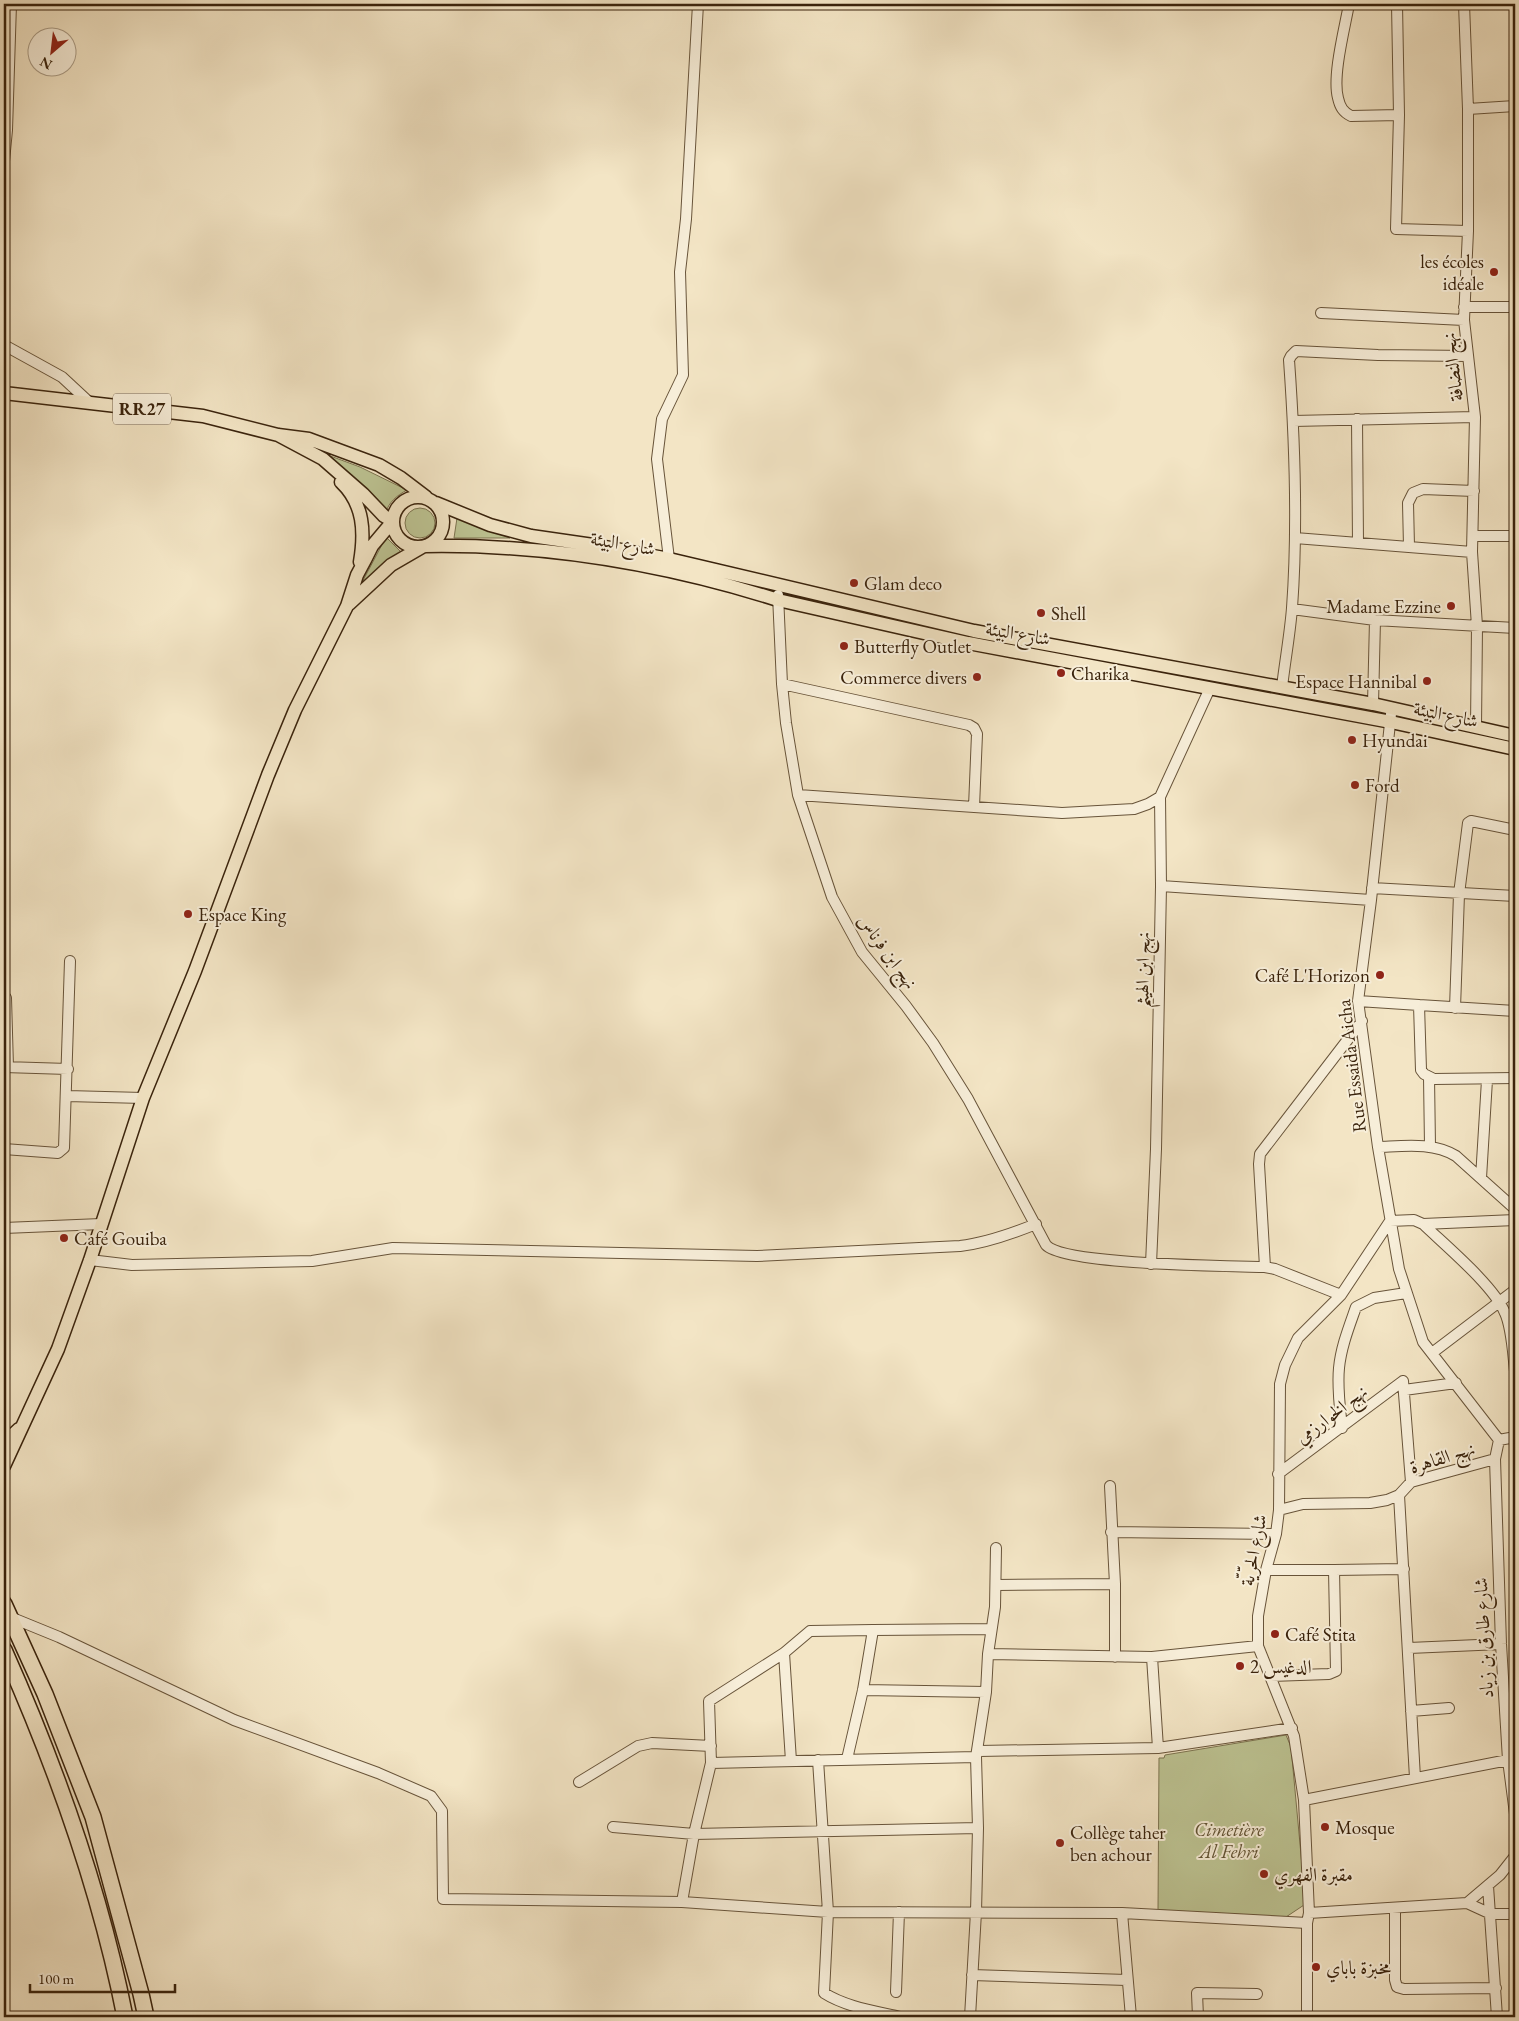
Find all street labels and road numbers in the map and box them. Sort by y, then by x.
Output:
street label: نهج النضافة [1436,331,1474,403]
road number: RR27 [113,394,171,424]
street label: شارع البيئة [588,526,657,564]
street label: شارع البيئة [983,616,1052,654]
street label: شارع البيئة [1411,695,1480,736]
street label: نهج ابن فرناس [848,909,923,997]
street label: نهج ابن الهيثم [1129,932,1163,1009]
street label: Rue Essaida Aicha [1331,998,1372,1134]
street label: نهج الخوارزمي [1290,1379,1376,1454]
street label: نهج القاهرة [1406,1436,1479,1484]
street label: شارع الحرّيّة [1234,1512,1276,1589]
street label: شارع طارق بن زياد [1468,1577,1502,1699]

